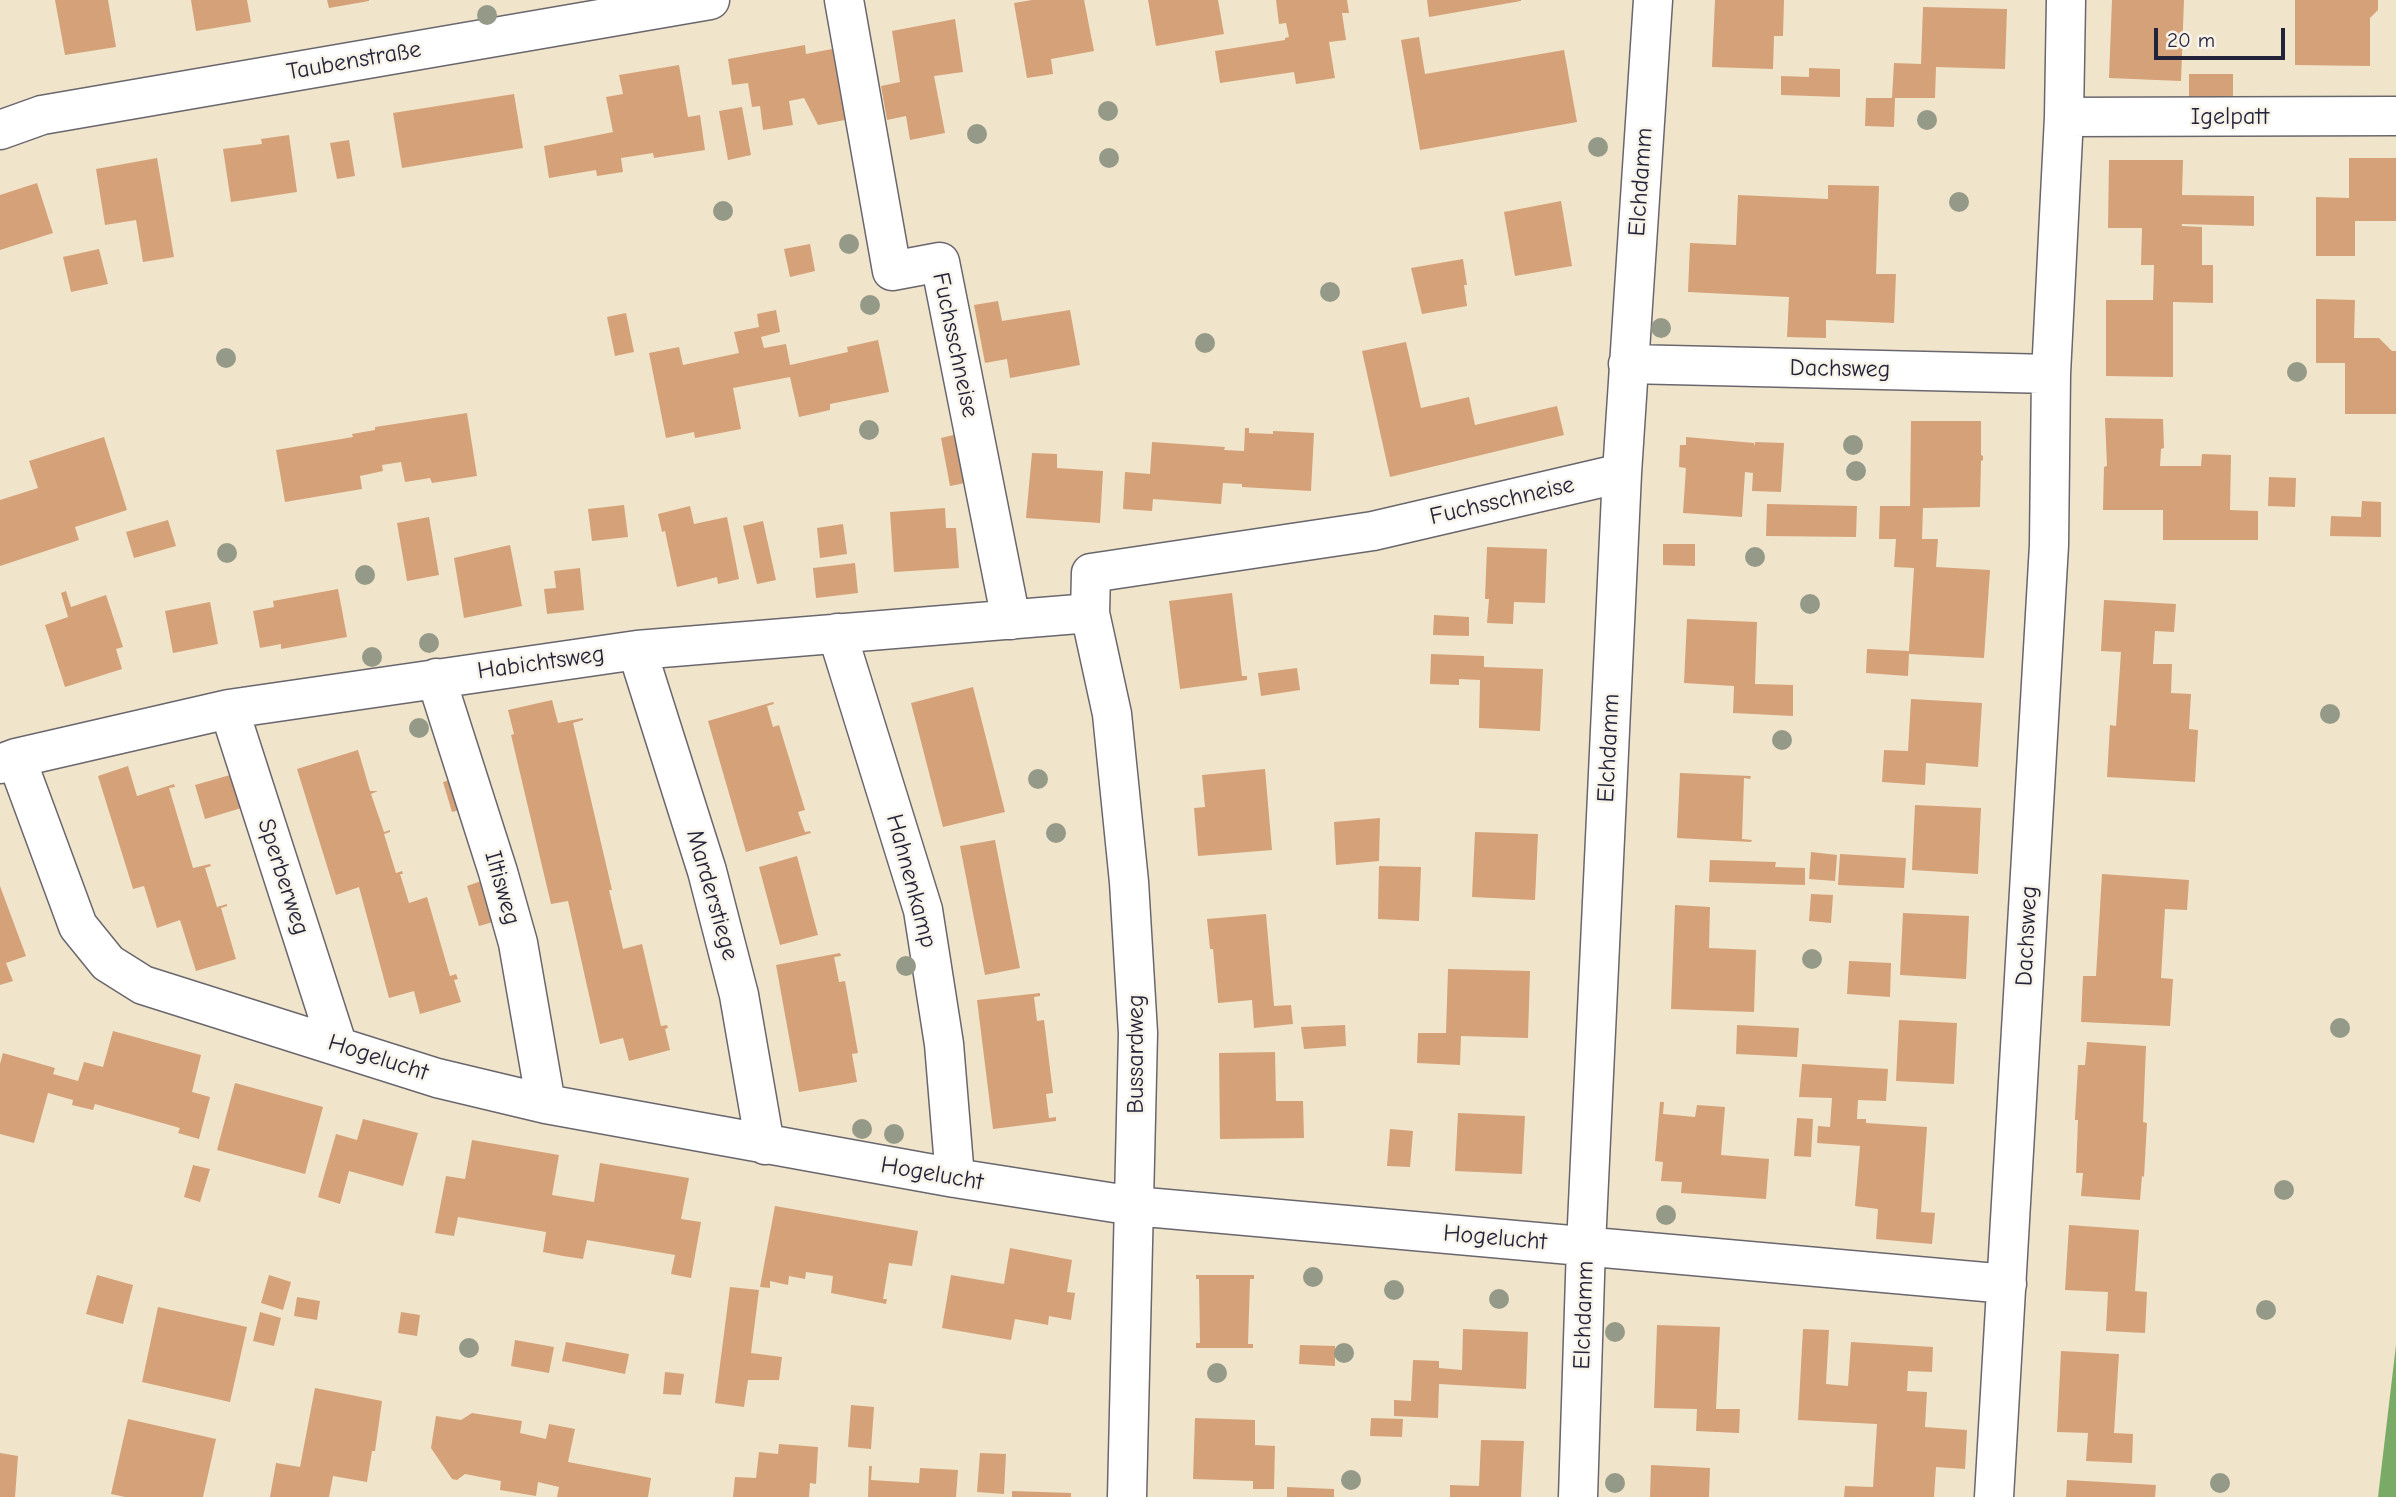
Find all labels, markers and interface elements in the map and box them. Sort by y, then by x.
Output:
scale bar [2158,14,2289,58]
text: 20 m [2167,28,2215,52]
street label: Taubenstraße [285,35,423,87]
street label: Igelpatt [2191,103,2269,131]
street label: Elchdamm [1623,127,1659,237]
street label: Fuchsschneise [926,270,984,420]
street label: Dachsweg [1789,354,1891,384]
street label: Fuchsschneise [1427,470,1577,532]
street label: Habichtsweg [476,640,606,686]
street label: Elchdamm [1592,693,1626,803]
street label: Hahnenkamp [879,811,943,951]
street label: Sperberweg [251,815,315,939]
street label: Marderstiege [680,826,744,964]
street label: Iltisweg [478,848,526,928]
street label: Dachsweg [2010,885,2044,987]
street label: Bussardweg [1122,994,1150,1114]
street label: Hogelucht [324,1028,432,1088]
street label: Hogelucht [878,1151,986,1197]
street label: Hogelucht [1442,1219,1548,1257]
street label: Elchdamm [1568,1260,1600,1370]

